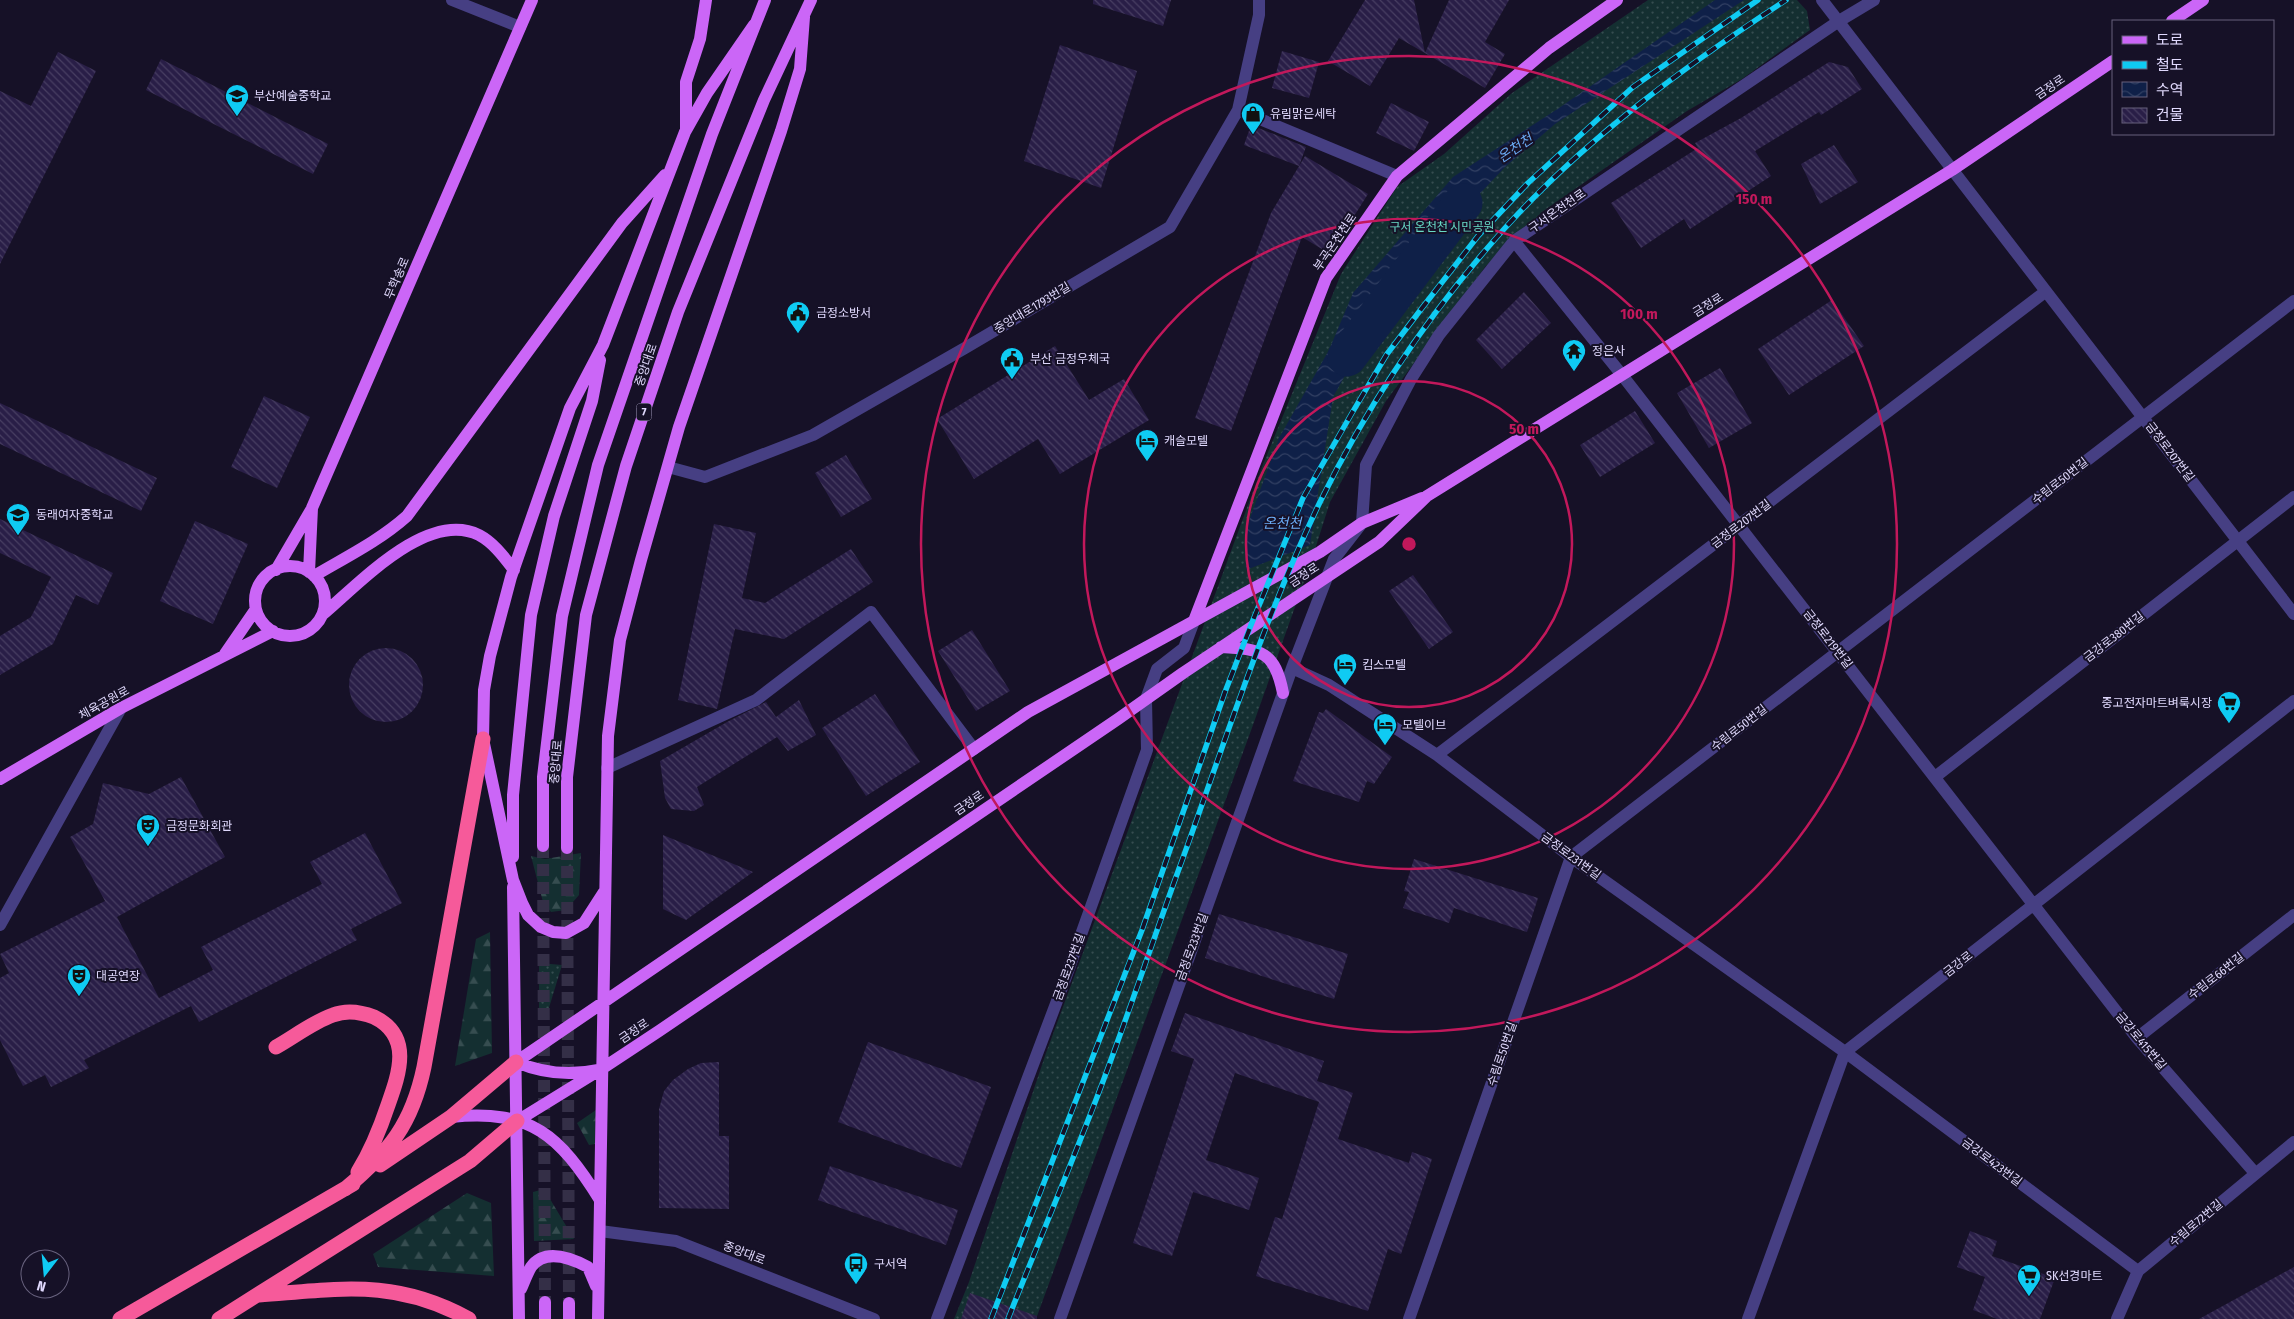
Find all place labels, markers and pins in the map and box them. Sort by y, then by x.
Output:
school or university icon: 부산예술중학교 [224,83,250,117]
place label: 부산예술중학교 [254,89,331,103]
shop icon: 유림맑은세탁 [1240,101,1266,135]
place label: 유림맑은세탁 [1270,107,1336,121]
public building icon: 금정소방서 [785,300,811,334]
place label: 금정소방서 [816,306,871,320]
temple icon: 정은사 [1561,338,1587,372]
place label: 정은사 [1592,344,1625,358]
public building icon: 부산 금정우체국 [999,346,1025,380]
place label: 부산 금정우체국 [1030,352,1110,366]
hotel icon: 캐슬모텔 [1134,428,1160,462]
place label: 캐슬모텔 [1164,434,1208,448]
school or university icon: 동래여자중학교 [5,502,31,536]
place label: 동래여자중학교 [36,508,113,522]
centre of rings [1400,535,1418,553]
hotel icon: 킴스모텔 [1332,652,1358,686]
place label: 킴스모텔 [1362,658,1406,672]
supermarket icon: 중고전자마트벼룩시장 [2216,690,2242,724]
place label: 중고전자마트벼룩시장 [2102,696,2212,710]
hotel icon: 모텔이브 [1372,712,1398,746]
place label: 모텔이브 [1402,718,1446,732]
theatre icon: 금정문화회관 [135,813,161,847]
place label: 금정문화회관 [166,819,232,833]
theatre icon: 대공연장 [66,963,92,997]
place label: 대공연장 [96,969,140,983]
bus stop icon: 구서역 [843,1251,869,1285]
place label: 구서역 [874,1257,907,1271]
supermarket icon: SK선경마트 [2016,1263,2042,1297]
place label: SK선경마트 [2046,1269,2102,1283]

